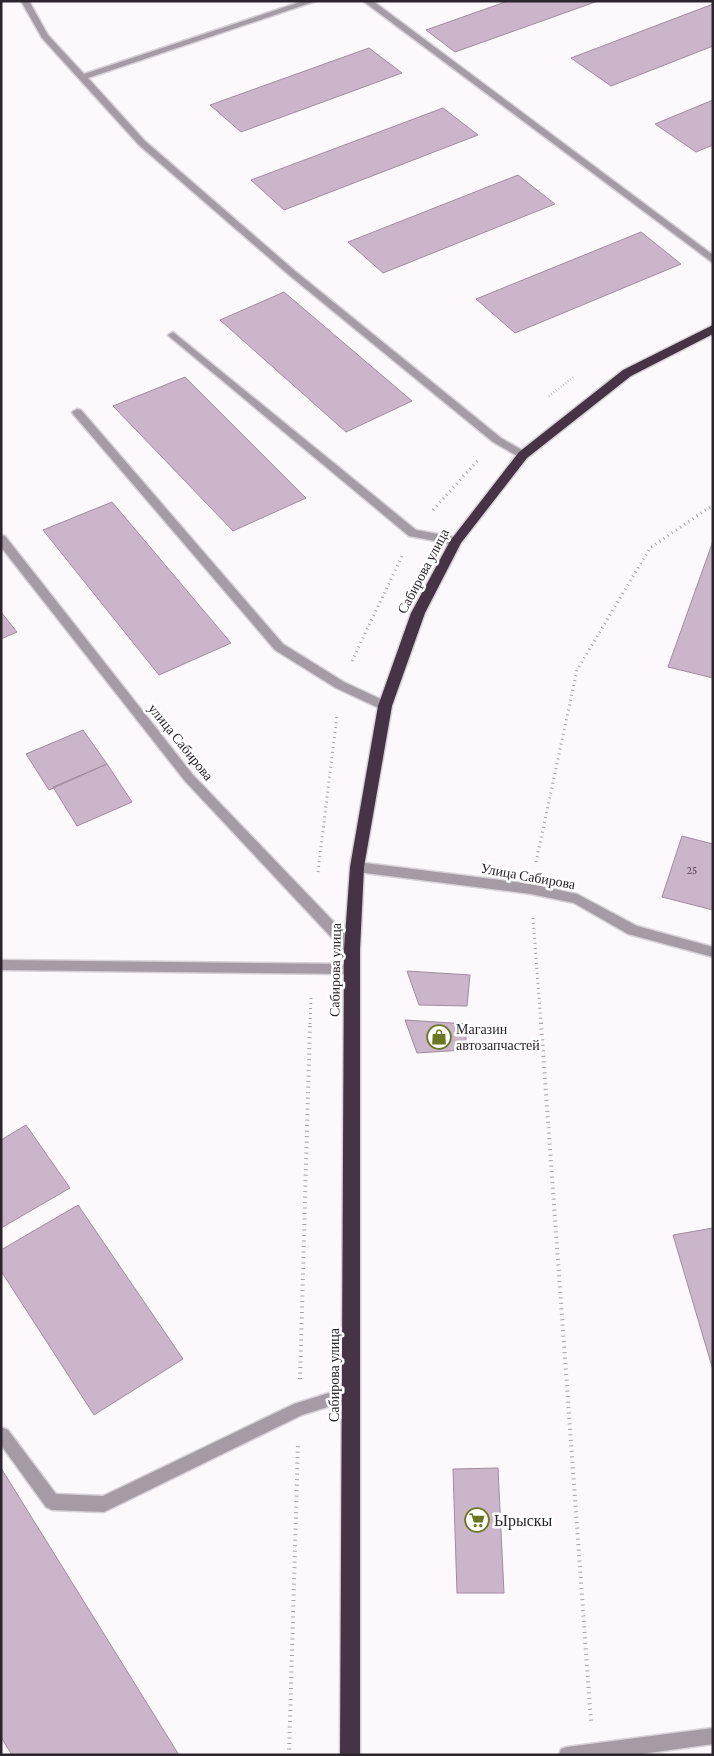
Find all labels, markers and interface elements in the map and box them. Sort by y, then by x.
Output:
street label: Сабирова улица [394,525,452,616]
street label: улица Сабирова [145,700,217,784]
street label: Улица Сабирова [479,860,577,892]
house number: 25 [687,864,697,876]
street label: Сабирова улица [326,922,344,1017]
place label: Магазин автозапчастей [456,1021,540,1053]
shop icon: Магазин автозапчастей [426,1024,452,1050]
street label: Сабирова улица [326,1327,342,1422]
supermarket icon: Ырыскы [464,1507,490,1533]
place label: Ырыскы [494,1512,553,1530]

